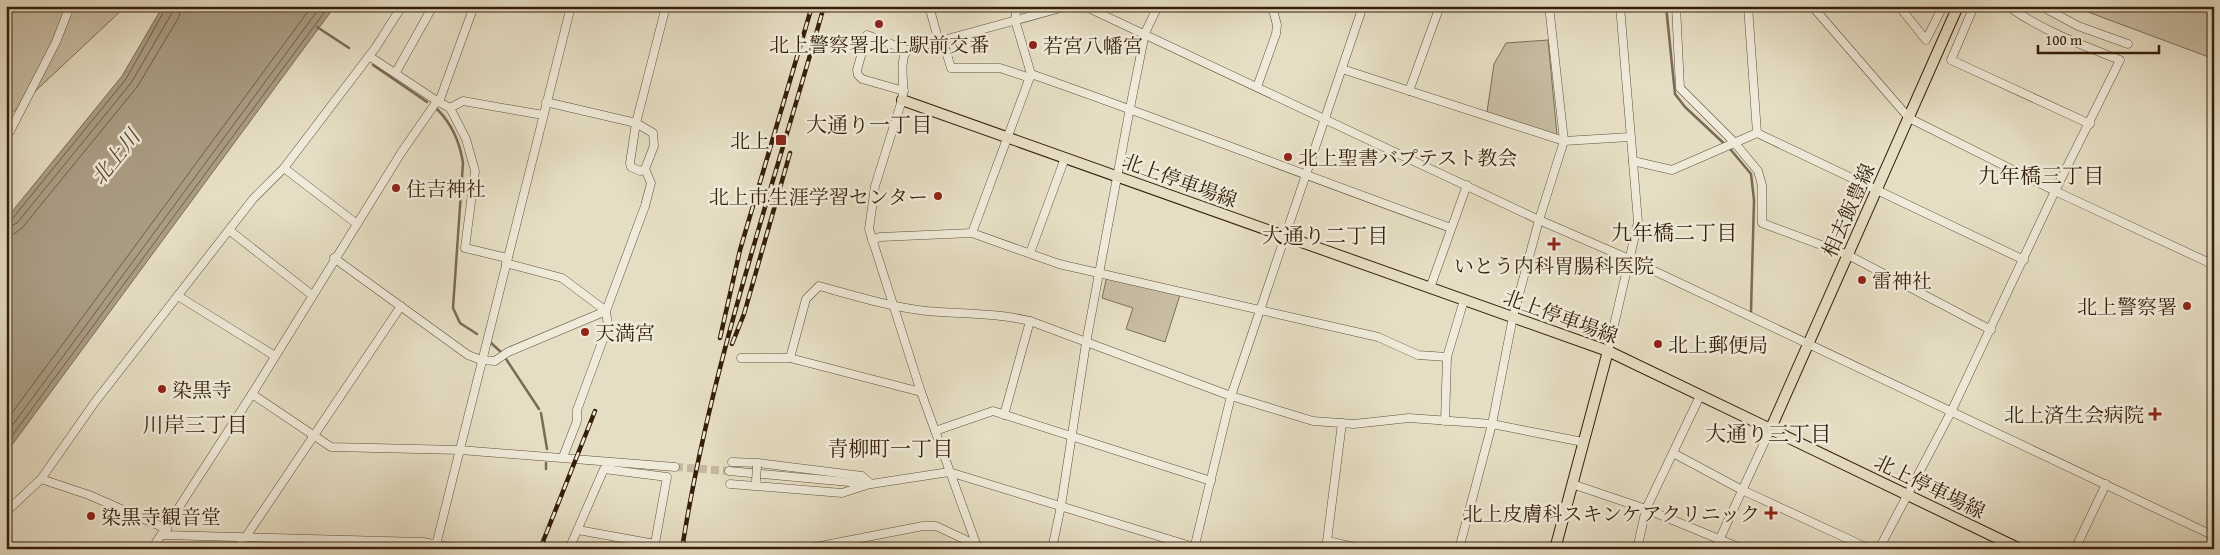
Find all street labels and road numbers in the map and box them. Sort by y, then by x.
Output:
street label: 北上停車場線 [1119,146,1241,214]
street label: 相去飯豊線 [1814,158,1882,262]
street label: 北上停車場線 [1500,282,1622,350]
street label: 北上停車場線 [1870,447,1990,525]

